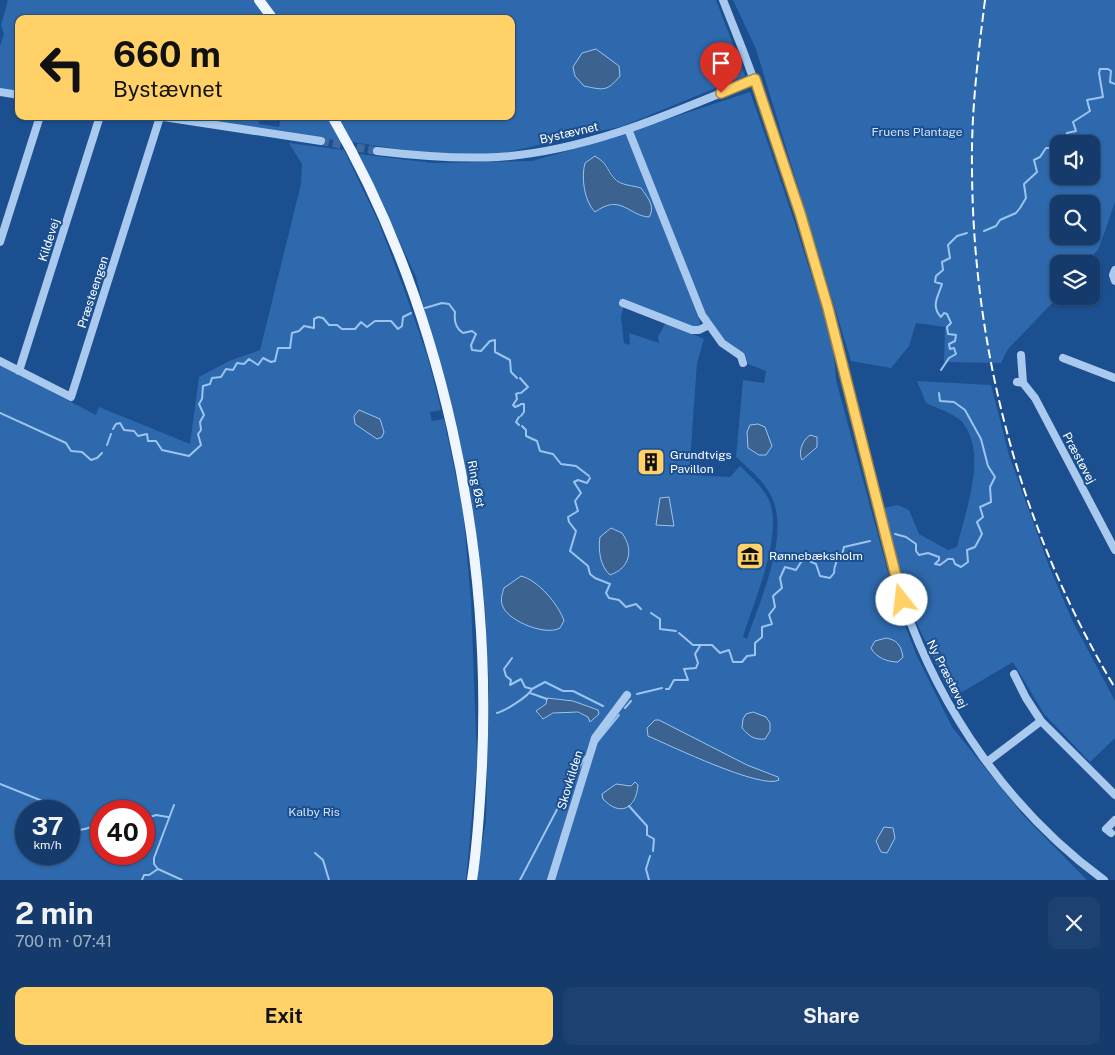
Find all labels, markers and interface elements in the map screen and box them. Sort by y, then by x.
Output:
text: 660 m [113,34,221,75]
icon: left [30,35,95,100]
pin [700,42,742,93]
icon: arrive [707,49,735,77]
text: Bystævnet [113,76,223,102]
street label: Bystævnet [538,119,600,147]
park label: Fruens Plantage [871,125,963,139]
map controls [1050,135,1100,305]
button: sound [1050,135,1100,185]
button: search [1050,195,1100,245]
street label: Kildevej [35,217,63,263]
street label: Præsteengen [75,254,111,330]
button: layers [1050,255,1100,305]
street label: Præstøvej [1060,430,1098,486]
building icon: Grundtvigs Pavillon [636,447,666,477]
place label: Grundtvigs Pavillon [670,448,732,476]
street label: Ring Øst [465,459,488,509]
museum icon: Rønnebæksholm [735,541,765,571]
place label: Rønnebæksholm [769,549,863,563]
position arrow [875,573,927,625]
street label: Ny Præstøvej [924,637,970,711]
street label: Skovkilden [554,749,586,811]
speed limit sign: 40 [90,800,155,865]
park label: Kalby Ris [288,805,340,819]
text: 37 [32,811,63,841]
text: km/h [33,838,62,852]
text: 2 min [15,895,94,931]
button: close [1048,897,1100,949]
text: 700 m · 07:41 [15,932,112,951]
button: Exit [15,987,553,1045]
button: Share [563,987,1100,1045]

